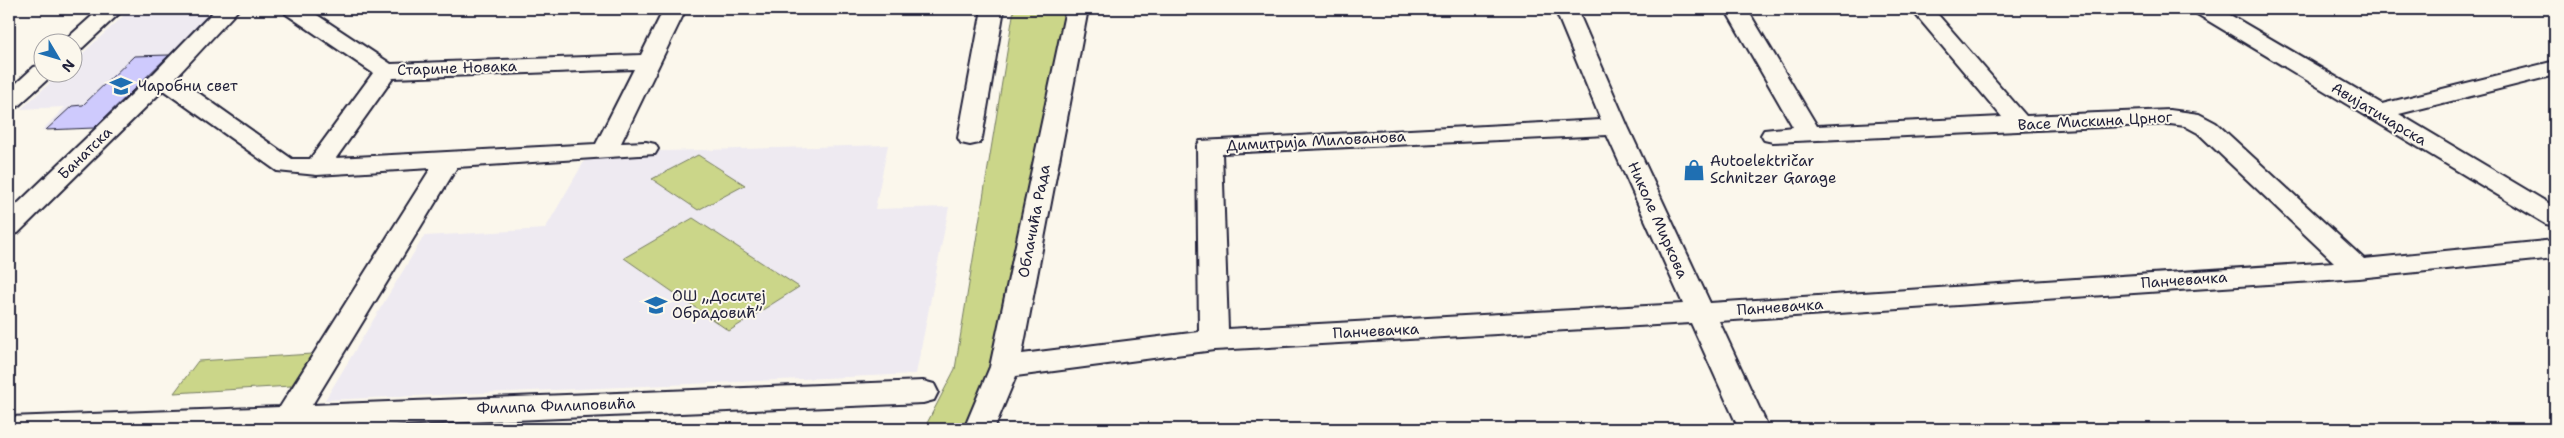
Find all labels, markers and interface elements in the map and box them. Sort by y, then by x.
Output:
north arrow [32,32,82,82]
text: N [58,56,79,76]
street label: Старине Новака [397,56,518,80]
school or university icon: Чаробни свет [108,73,134,99]
place label: Чаробни свет [138,76,238,96]
street label: Авијатичарска [2328,78,2431,151]
street label: Васе Мискина Црног [2017,107,2173,135]
street label: Банатска [54,122,117,184]
street label: Димитрија Милованова [1226,126,1407,156]
place label: Autoelektričar Schnitzer Garage [1710,151,1836,188]
shop icon: Autoelektričar Schnitzer Garage [1681,157,1707,183]
street label: Николе Миркова [1623,158,1693,282]
street label: Облачића Рада [1013,162,1055,279]
street label: Панчевачка [2140,267,2228,293]
place label: ОШ „Доситеј Обрадовић” [672,286,766,323]
school or university icon: ОШ „Доситеј Обрадовић” [643,292,669,318]
street label: Панчевачка [1736,294,1824,320]
street label: Панчевачка [1332,319,1420,343]
street label: Филипа Филиповића [476,393,636,419]

